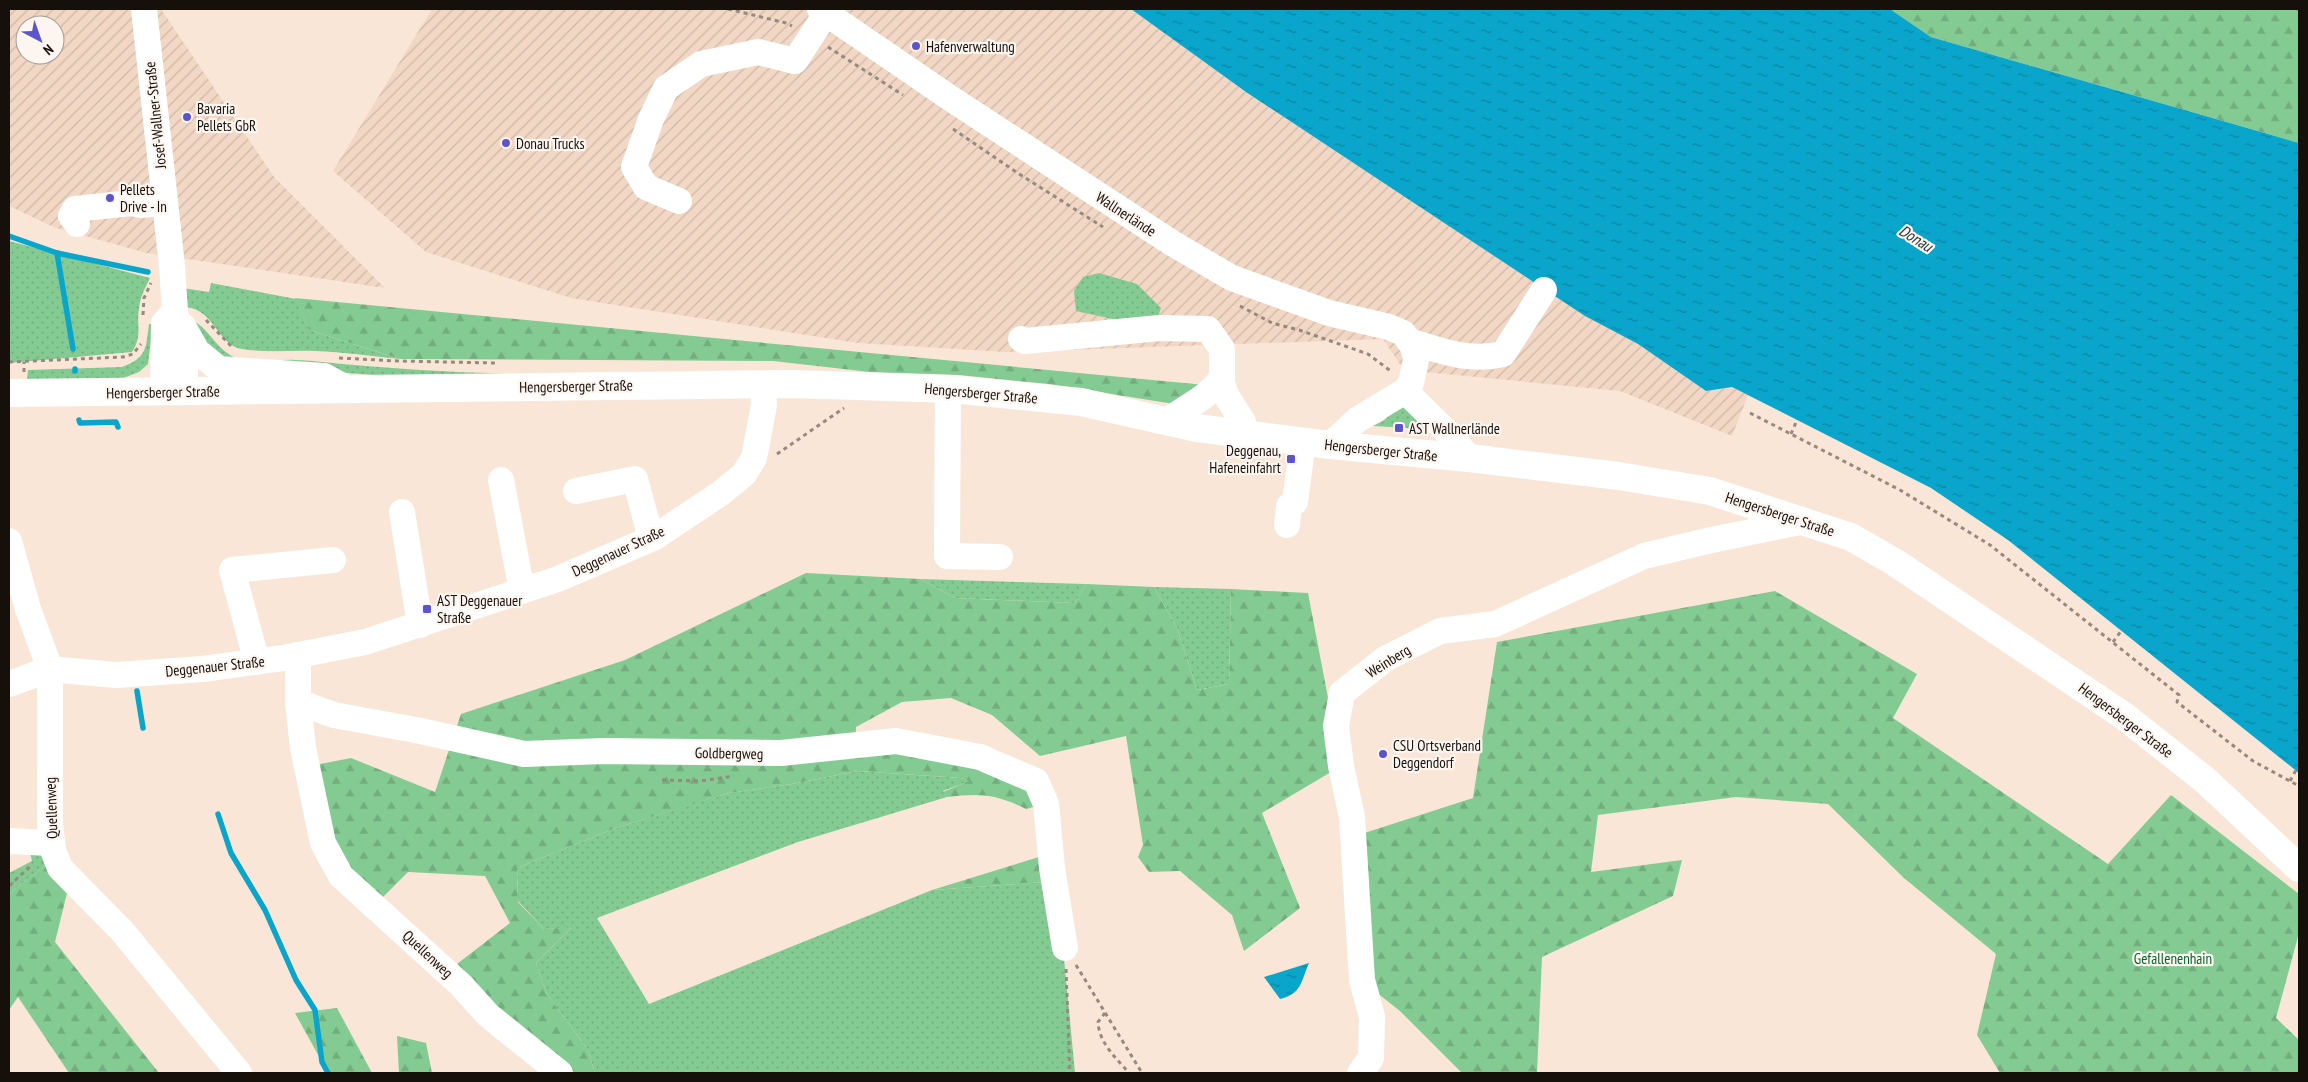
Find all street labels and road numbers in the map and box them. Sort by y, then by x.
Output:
street label: Josef-Wallner-Straße [140,61,170,170]
street label: Wallnerlände [1092,187,1160,241]
street label: Hengersberger Straße [519,376,633,396]
street label: Hengersberger Straße [924,379,1038,407]
street label: Hengersberger Straße [106,382,220,402]
street label: Hengersberger Straße [1323,435,1439,465]
street label: Hengersberger Straße [1723,487,1837,541]
street label: Deggenauer Straße [569,521,667,581]
street label: Weinberg [1362,640,1414,682]
street label: Deggenauer Straße [164,651,266,681]
street label: Hengersberger Straße [2075,678,2177,762]
street label: Goldbergweg [695,743,763,763]
street label: Quellenweg [40,777,62,839]
street label: Quellenweg [399,926,457,982]

